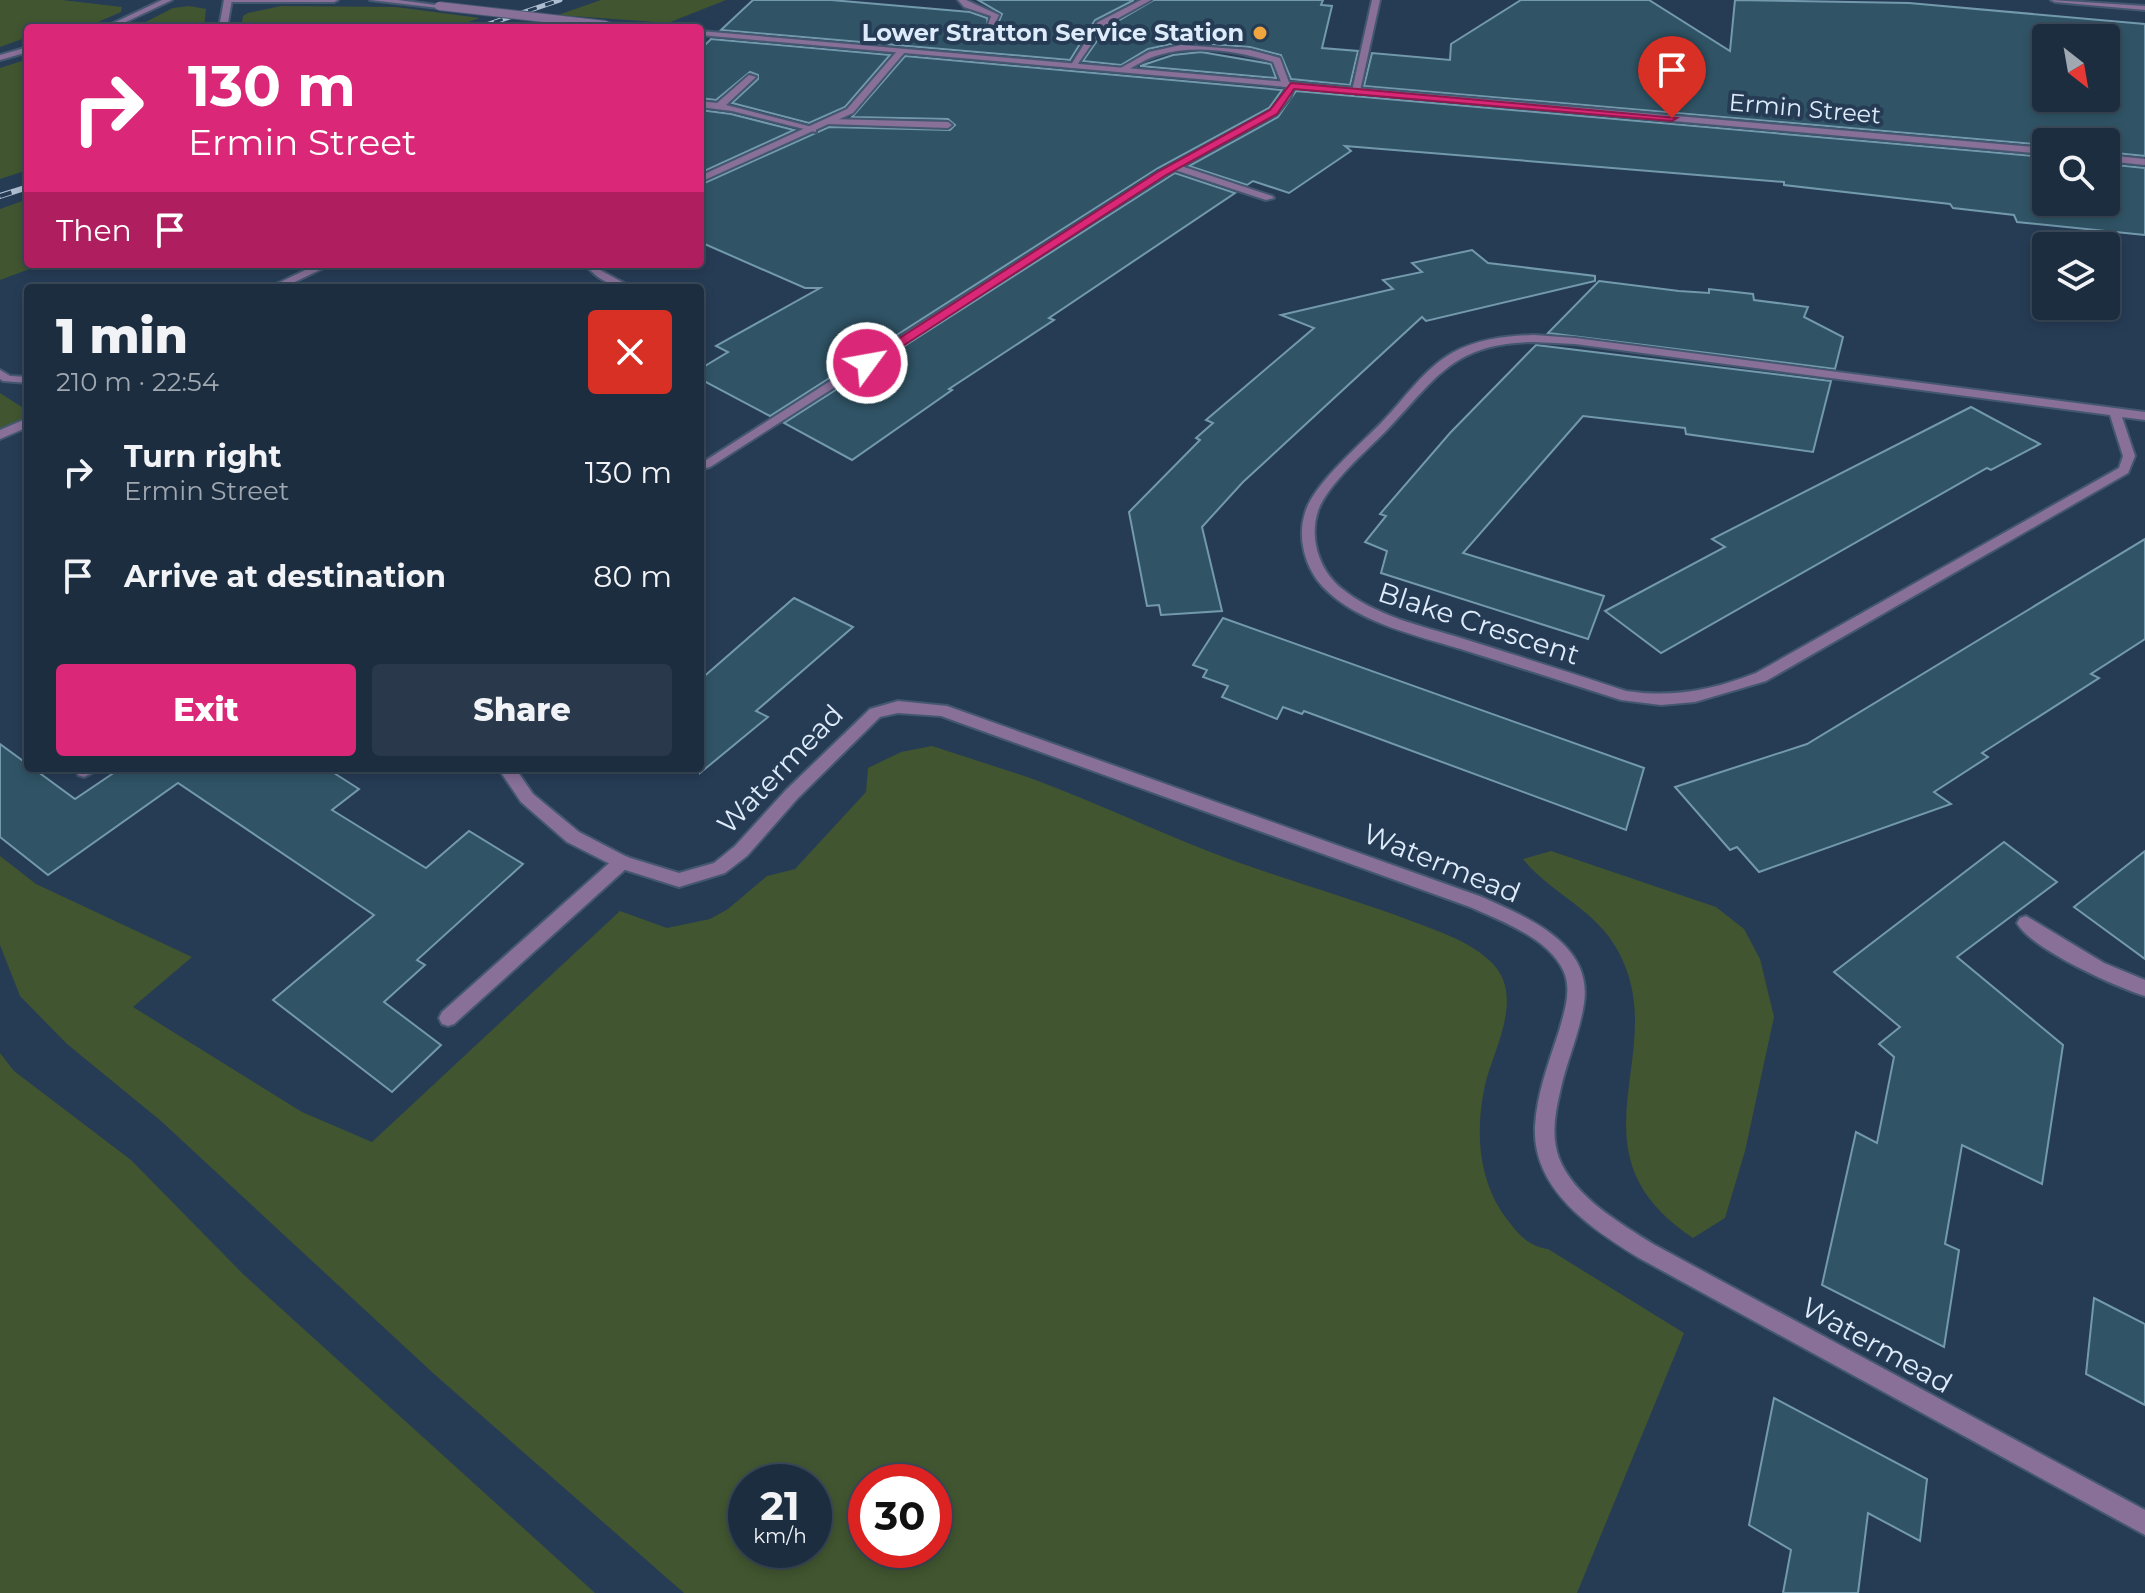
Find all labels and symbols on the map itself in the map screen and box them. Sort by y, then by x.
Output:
place label: Lower Stratton Service Station [862,18,1244,47]
marker: Lower Stratton Service Station [1251,24,1269,42]
north arrow [2032,24,2120,112]
pin [1638,36,1706,118]
street label: Ermin Street [1728,87,1883,130]
position arrow [825,321,909,405]
street label: Blake Crescent [1374,574,1584,672]
street label: Watermead [710,697,850,841]
street label: Watermead [1358,816,1526,910]
street label: Watermead [1796,1290,1958,1400]
speed limit sign: 30 [848,1464,952,1568]

